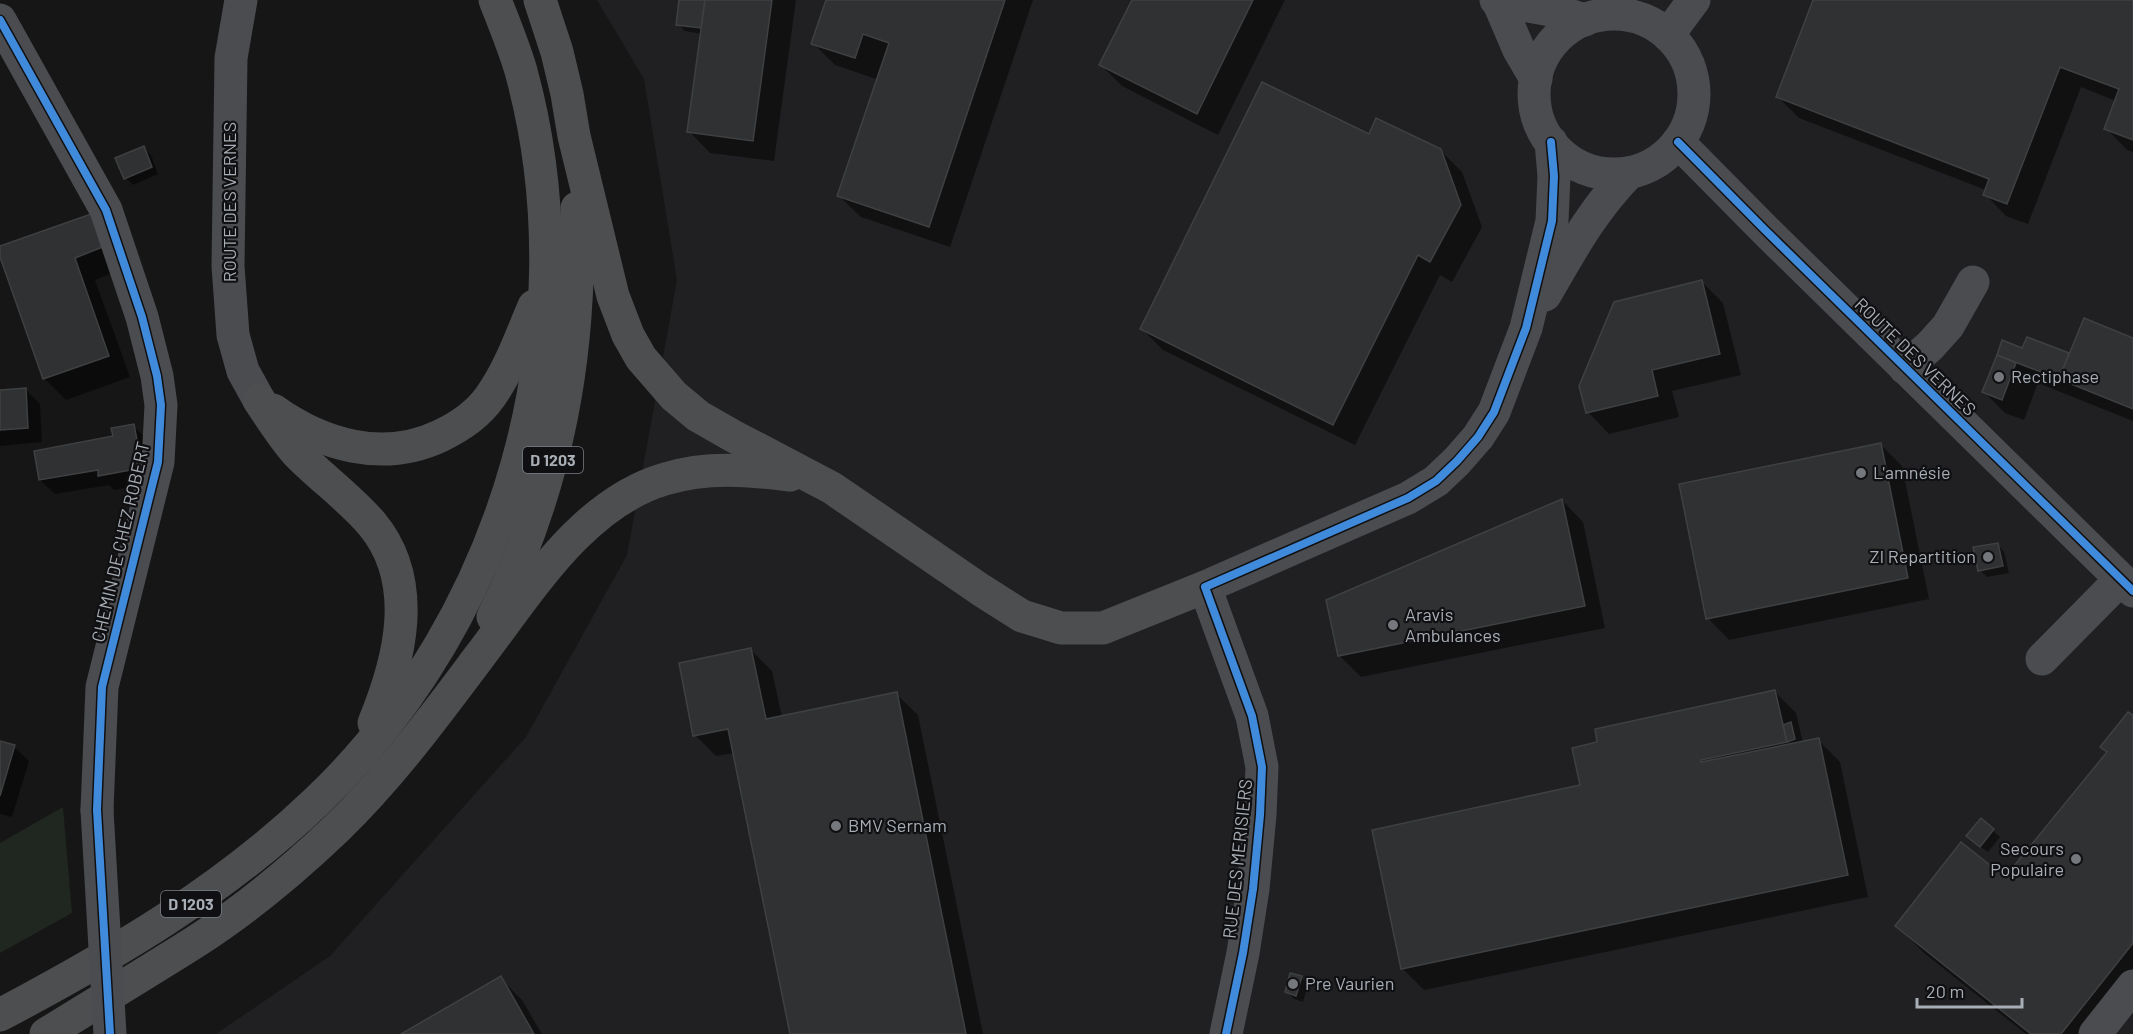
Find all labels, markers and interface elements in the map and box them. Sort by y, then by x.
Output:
street label: ROUTE DES VERNES [218,122,240,282]
street label: ROUTE DES VERNES [1850,293,1981,420]
place label: Rectiphase [2011,365,2099,387]
marker: Rectiphase [1992,370,2006,384]
street label: CHEMIN DE CHEZ ROBERT [86,439,154,644]
road number: D 1203 [523,447,583,473]
place label: L'amnésie [1873,461,1951,483]
marker: L'amnésie [1854,466,1868,480]
place label: ZI Repartition [1870,545,1976,567]
marker: ZI Repartition [1981,550,1995,564]
place label: Aravis Ambulances [1405,603,1501,646]
marker: Aravis Ambulances [1386,618,1400,632]
street label: RUE DES MERISIERS [1218,778,1256,940]
place label: BMV Sernam [848,814,947,836]
marker: BMV Sernam [829,819,843,833]
place label: Secours Populaire [1990,837,2064,880]
marker: Secours Populaire [2069,852,2083,866]
road number: D 1203 [161,891,221,917]
scale bar [1917,971,2022,1009]
place label: Pre Vaurien [1305,972,1394,994]
marker: Pre Vaurien [1286,977,1300,991]
text: 20 m [1926,980,1964,1002]

